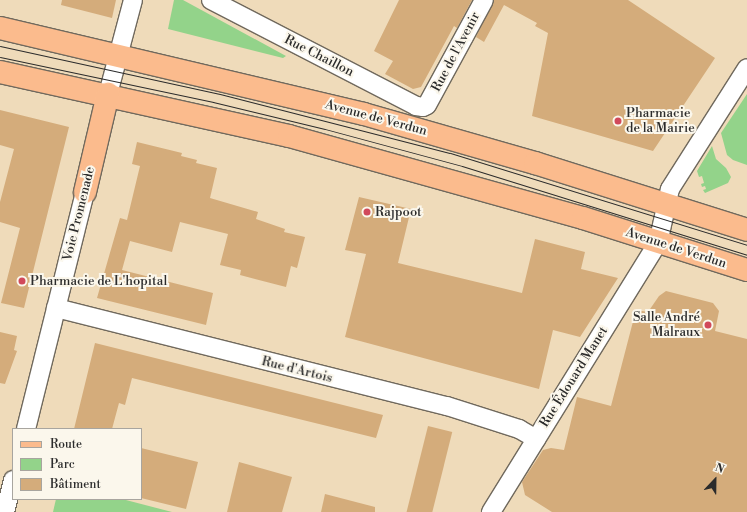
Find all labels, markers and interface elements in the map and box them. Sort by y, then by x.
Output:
street label: Rue de l'Avenir [429,10,483,94]
street label: Rue Chaillon [282,32,356,80]
street label: Avenue de Verdun [323,97,429,139]
place label: Pharmacie de la Mairie [626,106,695,137]
marker: Pharmacie de la Mairie [613,116,623,126]
street label: Voie Promenade [60,165,98,263]
place label: Rajpoot [375,204,422,220]
marker: Rajpoot [362,207,372,217]
street label: Avenue de Verdun [624,224,728,272]
place label: Pharmacie de L'hopital [30,273,167,289]
marker: Pharmacie de L'hopital [17,276,27,286]
place label: Salle André Malraux [633,310,700,341]
marker: Salle André Malraux [703,320,713,330]
street label: Rue Édouard Manet [537,324,611,430]
street label: Rue d'Artois [260,354,334,386]
legend [12,428,142,500]
text: Route [50,437,82,452]
text: Parc [50,457,75,472]
north arrow [695,460,735,500]
text: N [713,461,726,477]
text: Bâtiment [50,477,101,492]

